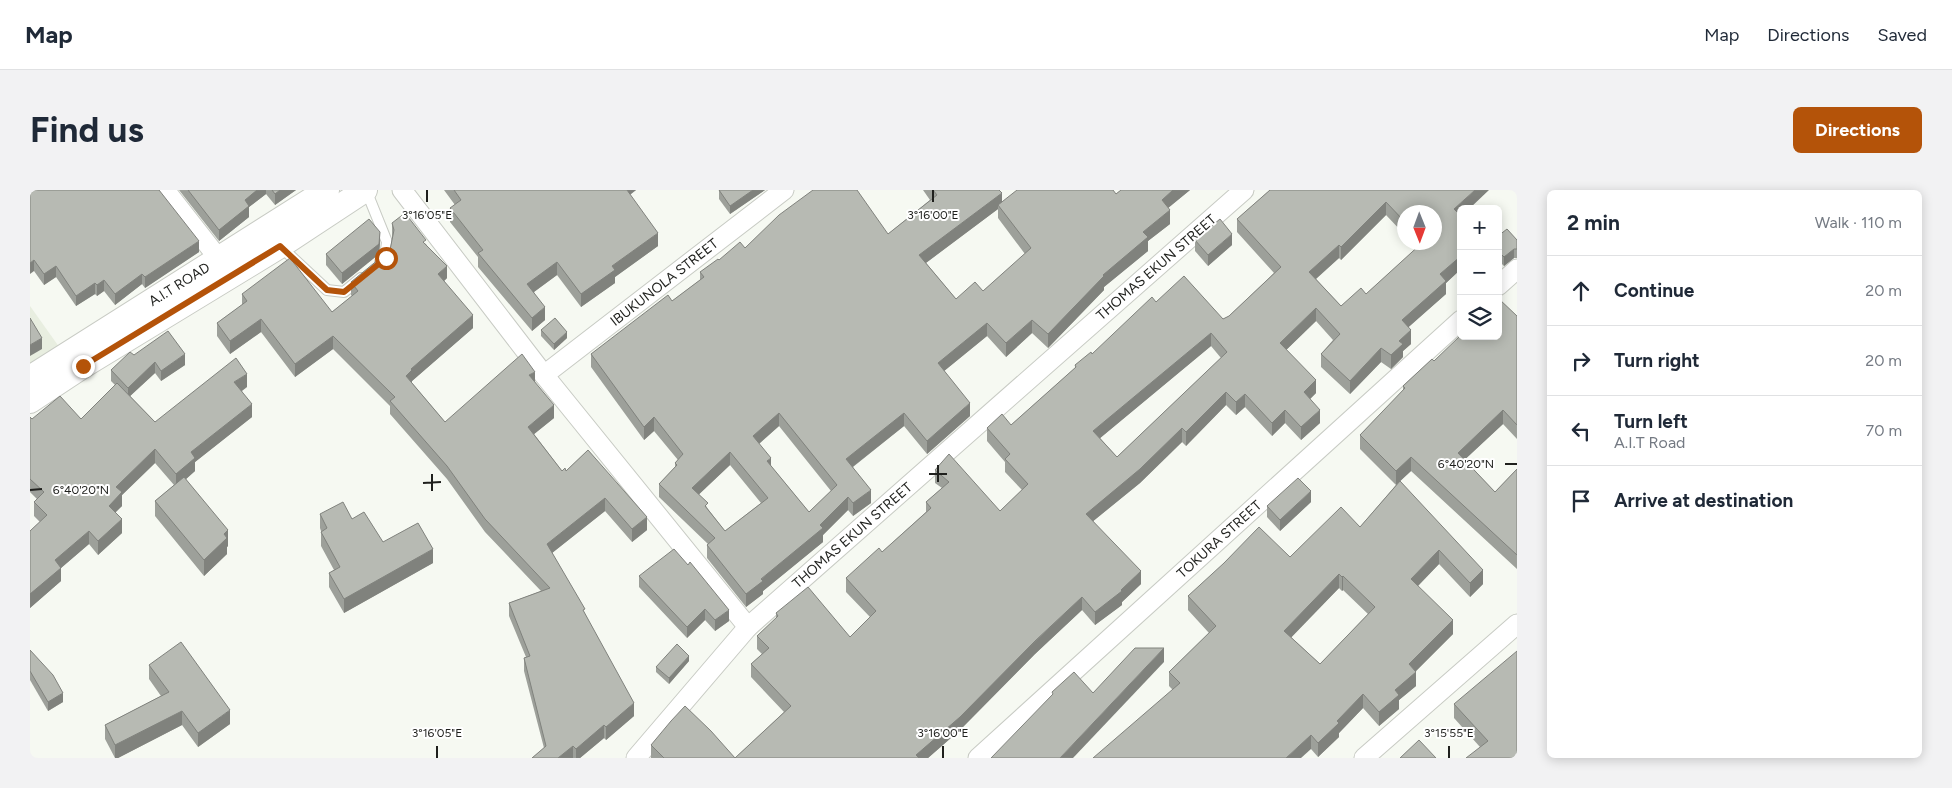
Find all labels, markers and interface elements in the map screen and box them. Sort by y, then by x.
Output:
text: Map [25,20,73,49]
text: Map [1704,24,1739,46]
text: Directions [1767,24,1849,46]
text: Saved [1877,24,1927,46]
button: Directions [1793,107,1922,153]
text: Find us [30,109,144,151]
north arrow [1397,205,1442,250]
map controls [1457,205,1502,340]
button: + [1457,205,1502,250]
text: 3°16'05"E [402,208,452,222]
text: 3°16'00"E [907,208,959,222]
text: 2 min [1567,210,1620,235]
street label: THOMAS EKUN STREET [1093,211,1220,324]
text: Walk · 110 m [1815,213,1902,232]
street label: IBUKUNOLA STREET [607,235,722,330]
route start [375,247,398,270]
button: − [1457,250,1502,295]
street label: A.I.T ROAD [145,259,213,310]
icon: ahead [1567,277,1595,305]
text: Continue [1614,279,1694,302]
text: 20 m [1865,281,1902,300]
button: layers [1457,295,1502,340]
icon: right [1567,347,1595,375]
text: Turn right [1614,349,1700,372]
text: 20 m [1865,351,1902,370]
route end [72,355,95,378]
text: Turn left [1614,410,1688,433]
icon: left [1567,417,1595,445]
text: 70 m [1866,421,1902,440]
text: A.I.T Road [1614,433,1685,452]
text: 6°40'20"N [1438,457,1494,471]
street label: THOMAS EKUN STREET [789,479,916,592]
text: 6°40'20"N [53,483,109,497]
icon: arrive [1567,487,1595,515]
text: Arrive at destination [1614,489,1793,512]
street label: TOKURA STREET [1173,497,1265,582]
text: 3°16'05"E [412,726,462,740]
text: 3°16'00"E [917,726,969,740]
text: 3°15'55"E [1424,726,1474,740]

